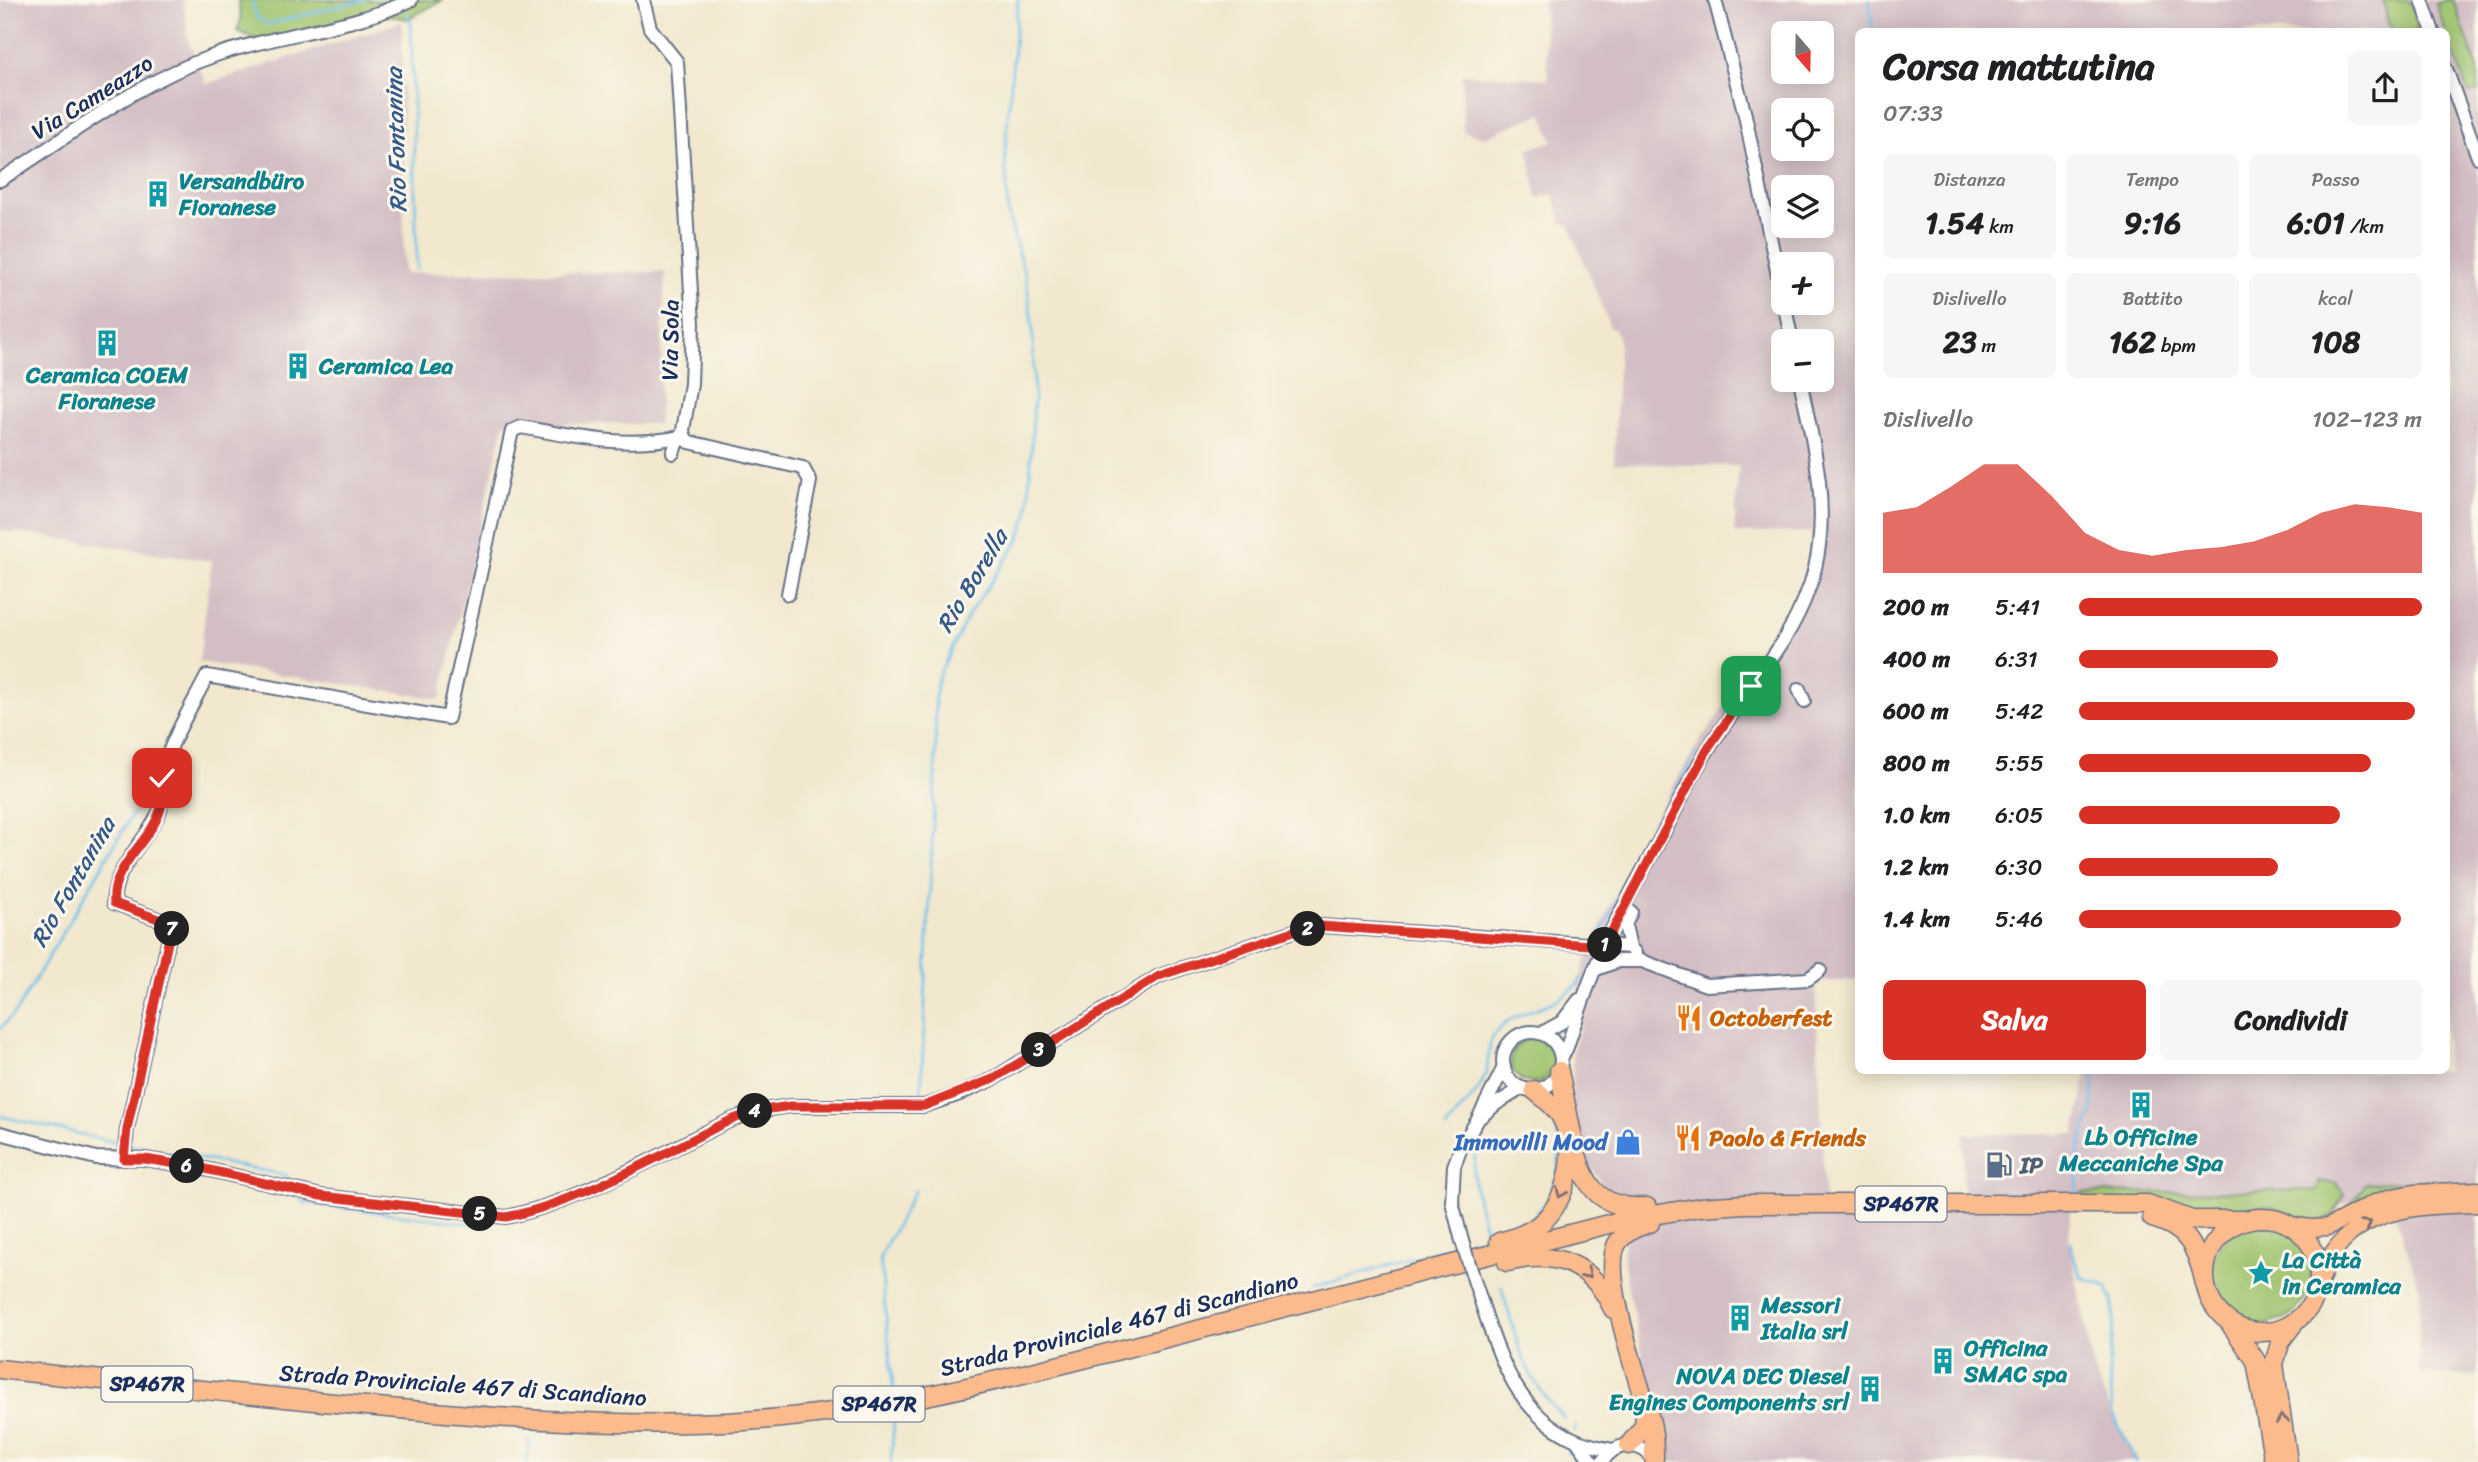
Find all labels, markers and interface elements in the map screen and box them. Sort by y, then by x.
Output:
north arrow [1771,21,1834,84]
map controls [1771,21,1834,392]
text: Corsa mattutina [1883,33,2155,100]
street label: Via Cameazzo [23,44,162,151]
button: share [2348,51,2422,125]
water label: Rio Fontanina [372,65,420,213]
text: 07:33 [1883,93,1943,134]
button: locate [1771,98,1834,161]
place label: Versandbüro Fioranese [178,161,305,228]
text: Distanza [1933,163,2006,196]
text: Tempo [2126,163,2179,196]
text: Passo [2311,163,2360,196]
button: layers [1771,175,1834,238]
building icon: Versandbüro Fioranese [143,179,173,209]
text: 1.54 [1925,196,1984,250]
text: 9:16 [2124,196,2181,250]
text: 6:01 [2287,196,2345,250]
text: km [1984,210,2014,243]
text: /km [2345,210,2384,243]
button: + [1771,252,1834,315]
text: Dislivello [1932,282,2007,315]
text: Battito [2122,282,2183,315]
text: kcal [2318,282,2353,315]
street label: Via Sola [649,299,692,381]
text: 23 [1943,315,1977,369]
text: 162 [2109,315,2156,369]
text: 108 [2311,315,2360,369]
building icon: Ceramica COEM Fioranese [92,328,122,358]
button: − [1771,329,1834,392]
text: m [1977,329,1996,362]
text: bpm [2156,329,2196,362]
place label: Ceramica Lea [318,346,454,387]
building icon: Ceramica Lea [283,351,313,381]
place label: Ceramica COEM Fioranese [25,355,188,422]
text: Dislivello [1883,399,1973,440]
text: 102–123 m [2312,399,2422,440]
water label: Rio Borella [924,518,1021,641]
text: 200 m [1883,587,1949,628]
text: 5:41 [1995,587,2040,628]
text: 400 m [1883,639,1950,680]
text: 6:31 [1995,639,2038,680]
pin [1721,656,1781,716]
icon: arrive [1732,667,1770,705]
text: 600 m [1883,691,1949,732]
text: 5:42 [1995,691,2044,732]
text: 800 m [1883,743,1950,784]
text: 5:55 [1995,743,2044,784]
pin [132,748,192,808]
icon: check [143,759,181,797]
text: 1.0 km [1883,795,1950,836]
text: 6:05 [1995,795,2044,836]
water label: Rio Fontanina [19,807,128,955]
text: 1.2 km [1883,847,1949,888]
text: 6:30 [1995,847,2042,888]
text: 1.4 km [1883,899,1950,940]
text: 5:46 [1995,899,2043,940]
pin: 7 [154,912,190,946]
text: 7 [166,912,177,945]
pin: 2 [1290,912,1326,946]
text: 2 [1302,912,1313,945]
pin: 1 [1588,928,1622,962]
text: 1 [1600,928,1609,961]
button: Salva [1883,980,2146,1060]
button: Condividi [2160,980,2422,1060]
place label: Octoberfest [1710,998,1832,1039]
restaurant icon: Octoberfest [1674,1003,1704,1033]
pin: 3 [1021,1032,1056,1068]
text: 3 [1033,1033,1044,1066]
building icon: Lb Officine Meccaniche Spa [2126,1090,2156,1120]
pin: 4 [738,1094,772,1128]
text: 4 [749,1094,760,1127]
place label: Lb Officine Meccaniche Spa [2058,1117,2224,1184]
place label: Paolo & Friends [1709,1118,1866,1159]
place label: Immovilli Mood [1453,1122,1609,1163]
restaurant icon: Paolo & Friends [1673,1123,1703,1153]
shop icon: Immovilli Mood [1613,1127,1643,1157]
place label: IP [2019,1145,2044,1186]
pin: 6 [170,1148,204,1184]
text: 6 [181,1149,192,1182]
fuel station icon: IP [1984,1150,2014,1180]
one-way arrow [1555,1186,1569,1198]
road number: SP467R [1856,1186,1946,1222]
pin: 5 [462,1196,498,1232]
text: 5 [474,1197,485,1230]
one-way arrow [2359,1219,2372,1232]
place label: La Città in Ceramica [2282,1240,2402,1307]
place icon: La Città in Ceramica [2246,1258,2276,1288]
street label: Strada Provinciale 467 di Scandiano [936,1260,1303,1389]
one-way arrow [1579,1266,1592,1278]
place label: Messori Italia srl [1760,1285,1849,1352]
building icon: Messori Italia srl [1725,1303,1755,1333]
place label: Officina SMAC spa [1963,1328,2068,1395]
building icon: Officina SMAC spa [1928,1346,1958,1376]
street label: Strada Provinciale 467 di Scandiano [278,1352,648,1419]
place label: NOVA DEC Diesel Engines Components srl [1609,1356,1850,1423]
road number: SP467R [102,1366,192,1402]
building icon: NOVA DEC Diesel Engines Components srl [1855,1374,1885,1404]
road number: SP467R [834,1386,924,1422]
one-way arrow [2274,1413,2289,1425]

